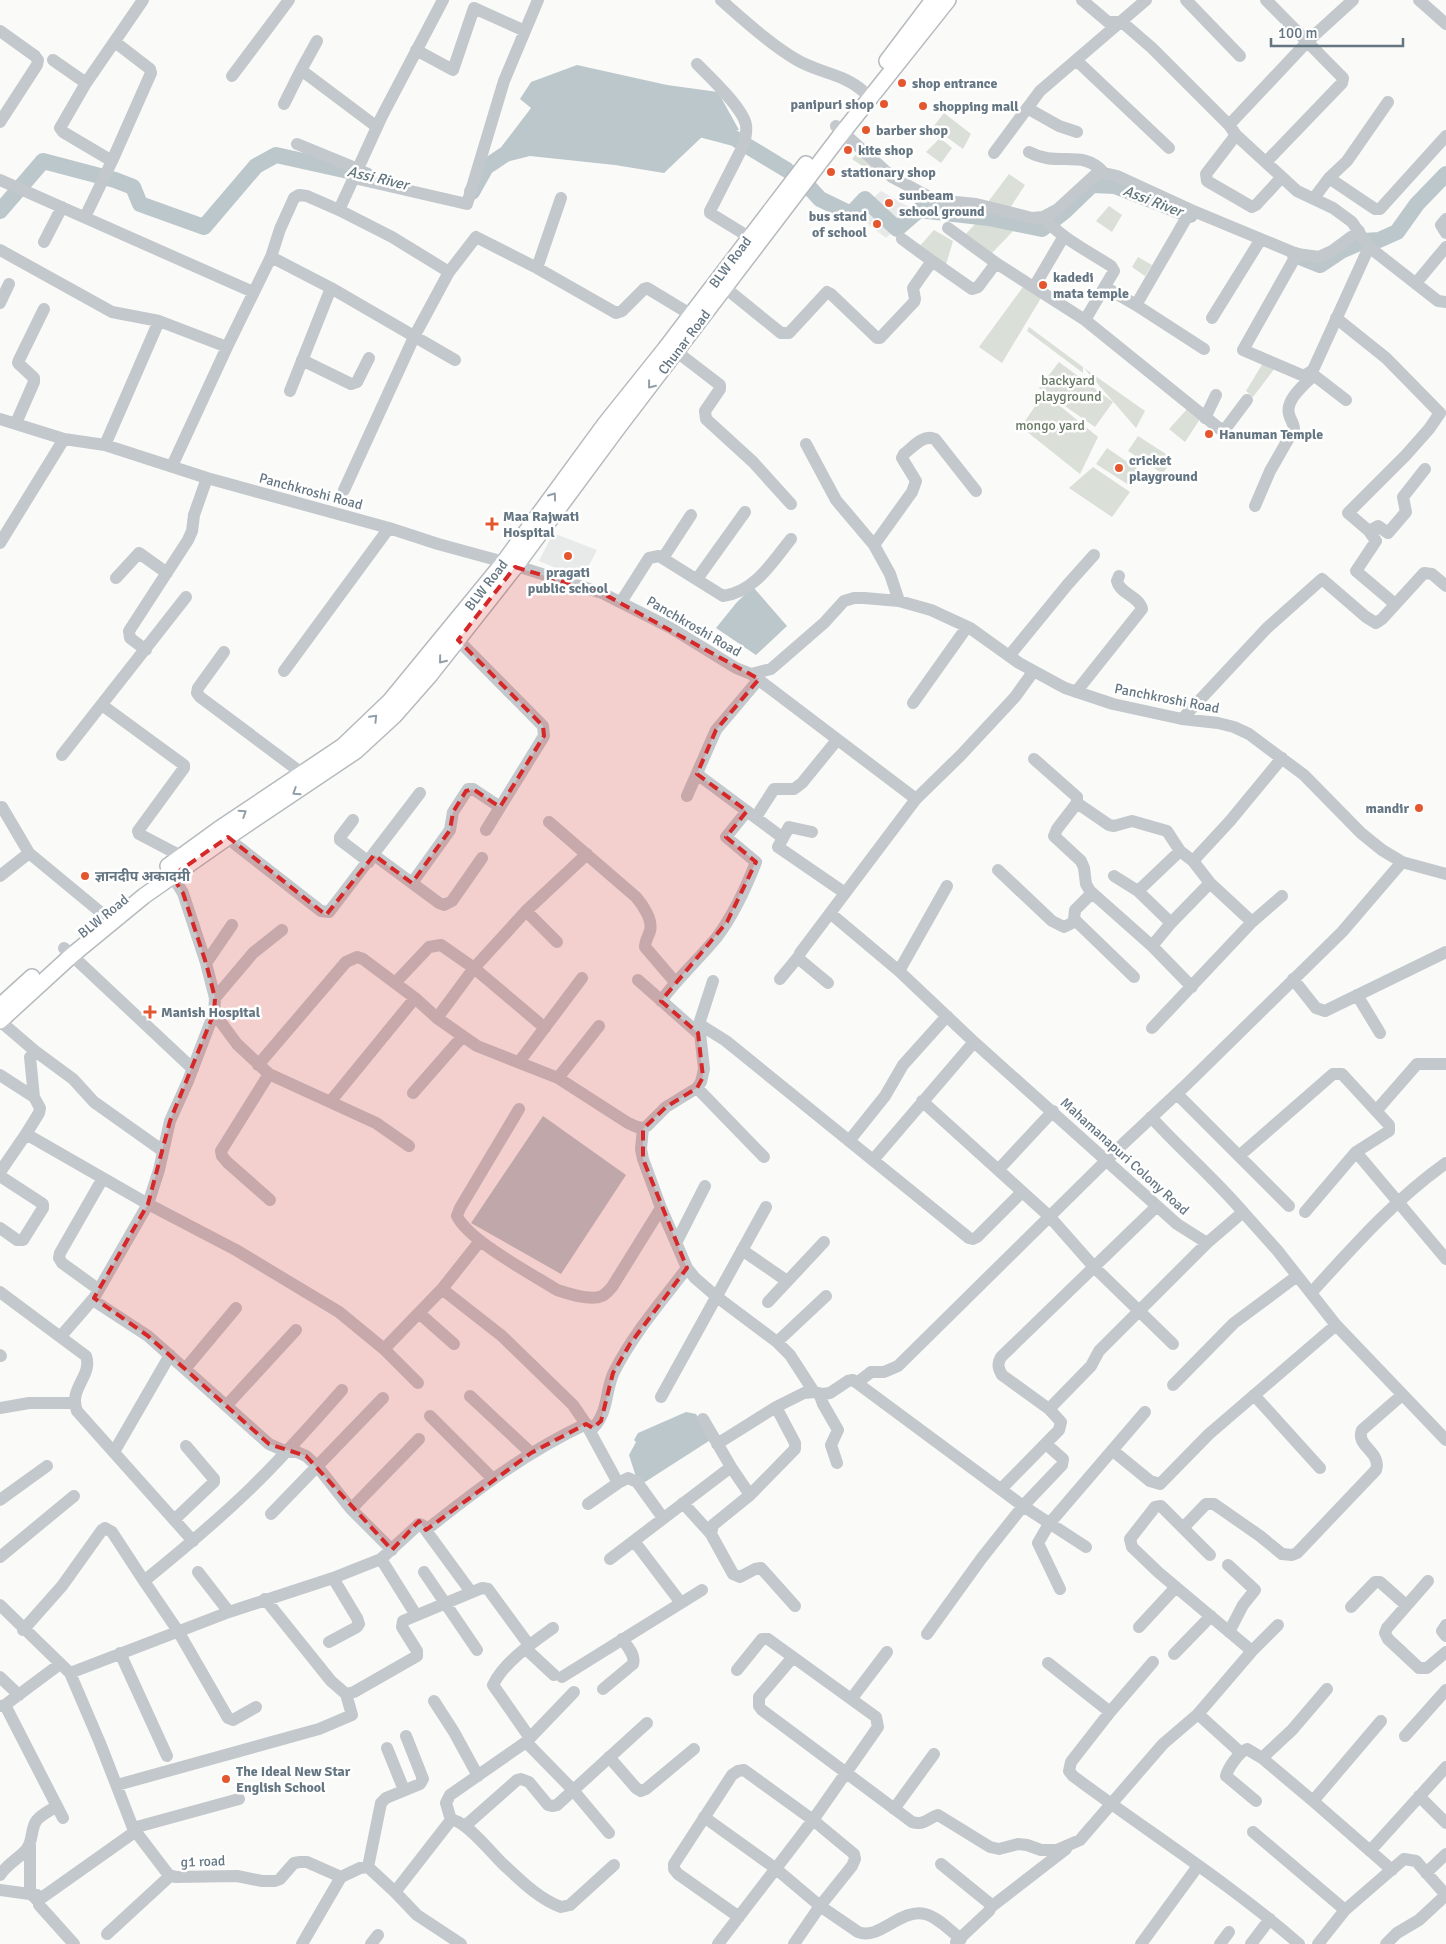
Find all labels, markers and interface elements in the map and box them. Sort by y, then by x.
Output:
scale bar [1271,15,1404,47]
text: 100 m [1278,24,1318,42]
place label: shop entrance [912,75,997,92]
marker: shop entrance [896,77,908,89]
place label: panipuri shop [791,96,874,113]
marker: panipuri shop [878,98,890,110]
place label: shopping mall [933,98,1019,115]
marker: shopping mall [917,100,929,112]
place label: barber shop [876,122,948,139]
marker: barber shop [860,124,872,136]
place label: kite shop [858,142,914,159]
marker: kite shop [842,144,854,156]
water label: Assi River [346,162,413,194]
place label: stationary shop [841,164,936,181]
marker: stationary shop [825,166,837,178]
water label: Assi River [1121,181,1188,221]
place label: sunbeam school ground [899,187,985,220]
marker: sunbeam school ground [883,197,895,209]
place label: bus stand of school [809,208,868,241]
marker: bus stand of school [871,218,883,230]
street label: BLW Road [706,233,755,291]
place label: kadedi mata temple [1053,269,1129,302]
marker: kadedi mata temple [1037,279,1049,291]
street label: Chunar Road [655,307,714,378]
park label: backyard playground [1034,372,1102,405]
one-way arrow [648,379,657,389]
park label: mongo yard [1015,417,1085,434]
place label: Hanuman Temple [1219,426,1323,443]
marker: Hanuman Temple [1203,428,1215,440]
place label: cricket playground [1129,452,1198,485]
marker: cricket playground [1113,462,1125,474]
street label: Panchkroshi Road [257,470,364,513]
one-way arrow [547,492,556,502]
place label: Maa Rajwati Hospital [503,508,579,541]
marker: Maa Rajwati Hospital [485,517,499,531]
marker: pragati public school [562,550,574,562]
street label: BLW Road [461,556,512,614]
place label: pragati public school [528,564,609,597]
street label: Panchkroshi Road [643,592,744,660]
one-way arrow [439,655,448,664]
street label: Panchkroshi Road [1113,680,1221,717]
one-way arrow [368,714,377,723]
one-way arrow [293,786,302,795]
place label: mandir [1366,800,1409,817]
marker: mandir [1413,802,1425,814]
one-way arrow [238,810,247,819]
place label: ज्ञानदीप अकादमी [95,868,191,885]
marker: ज्ञानदीप अकादमी [79,870,91,882]
street label: BLW Road [75,891,132,942]
place label: Manish Hospital [161,1004,261,1021]
marker: Manish Hospital [143,1005,157,1019]
street label: Mahamanapuri Colony Road [1057,1094,1193,1219]
place label: The Ideal New Star English School [236,1763,351,1796]
marker: The Ideal New Star English School [220,1773,232,1785]
street label: g1 road [180,1852,226,1871]

